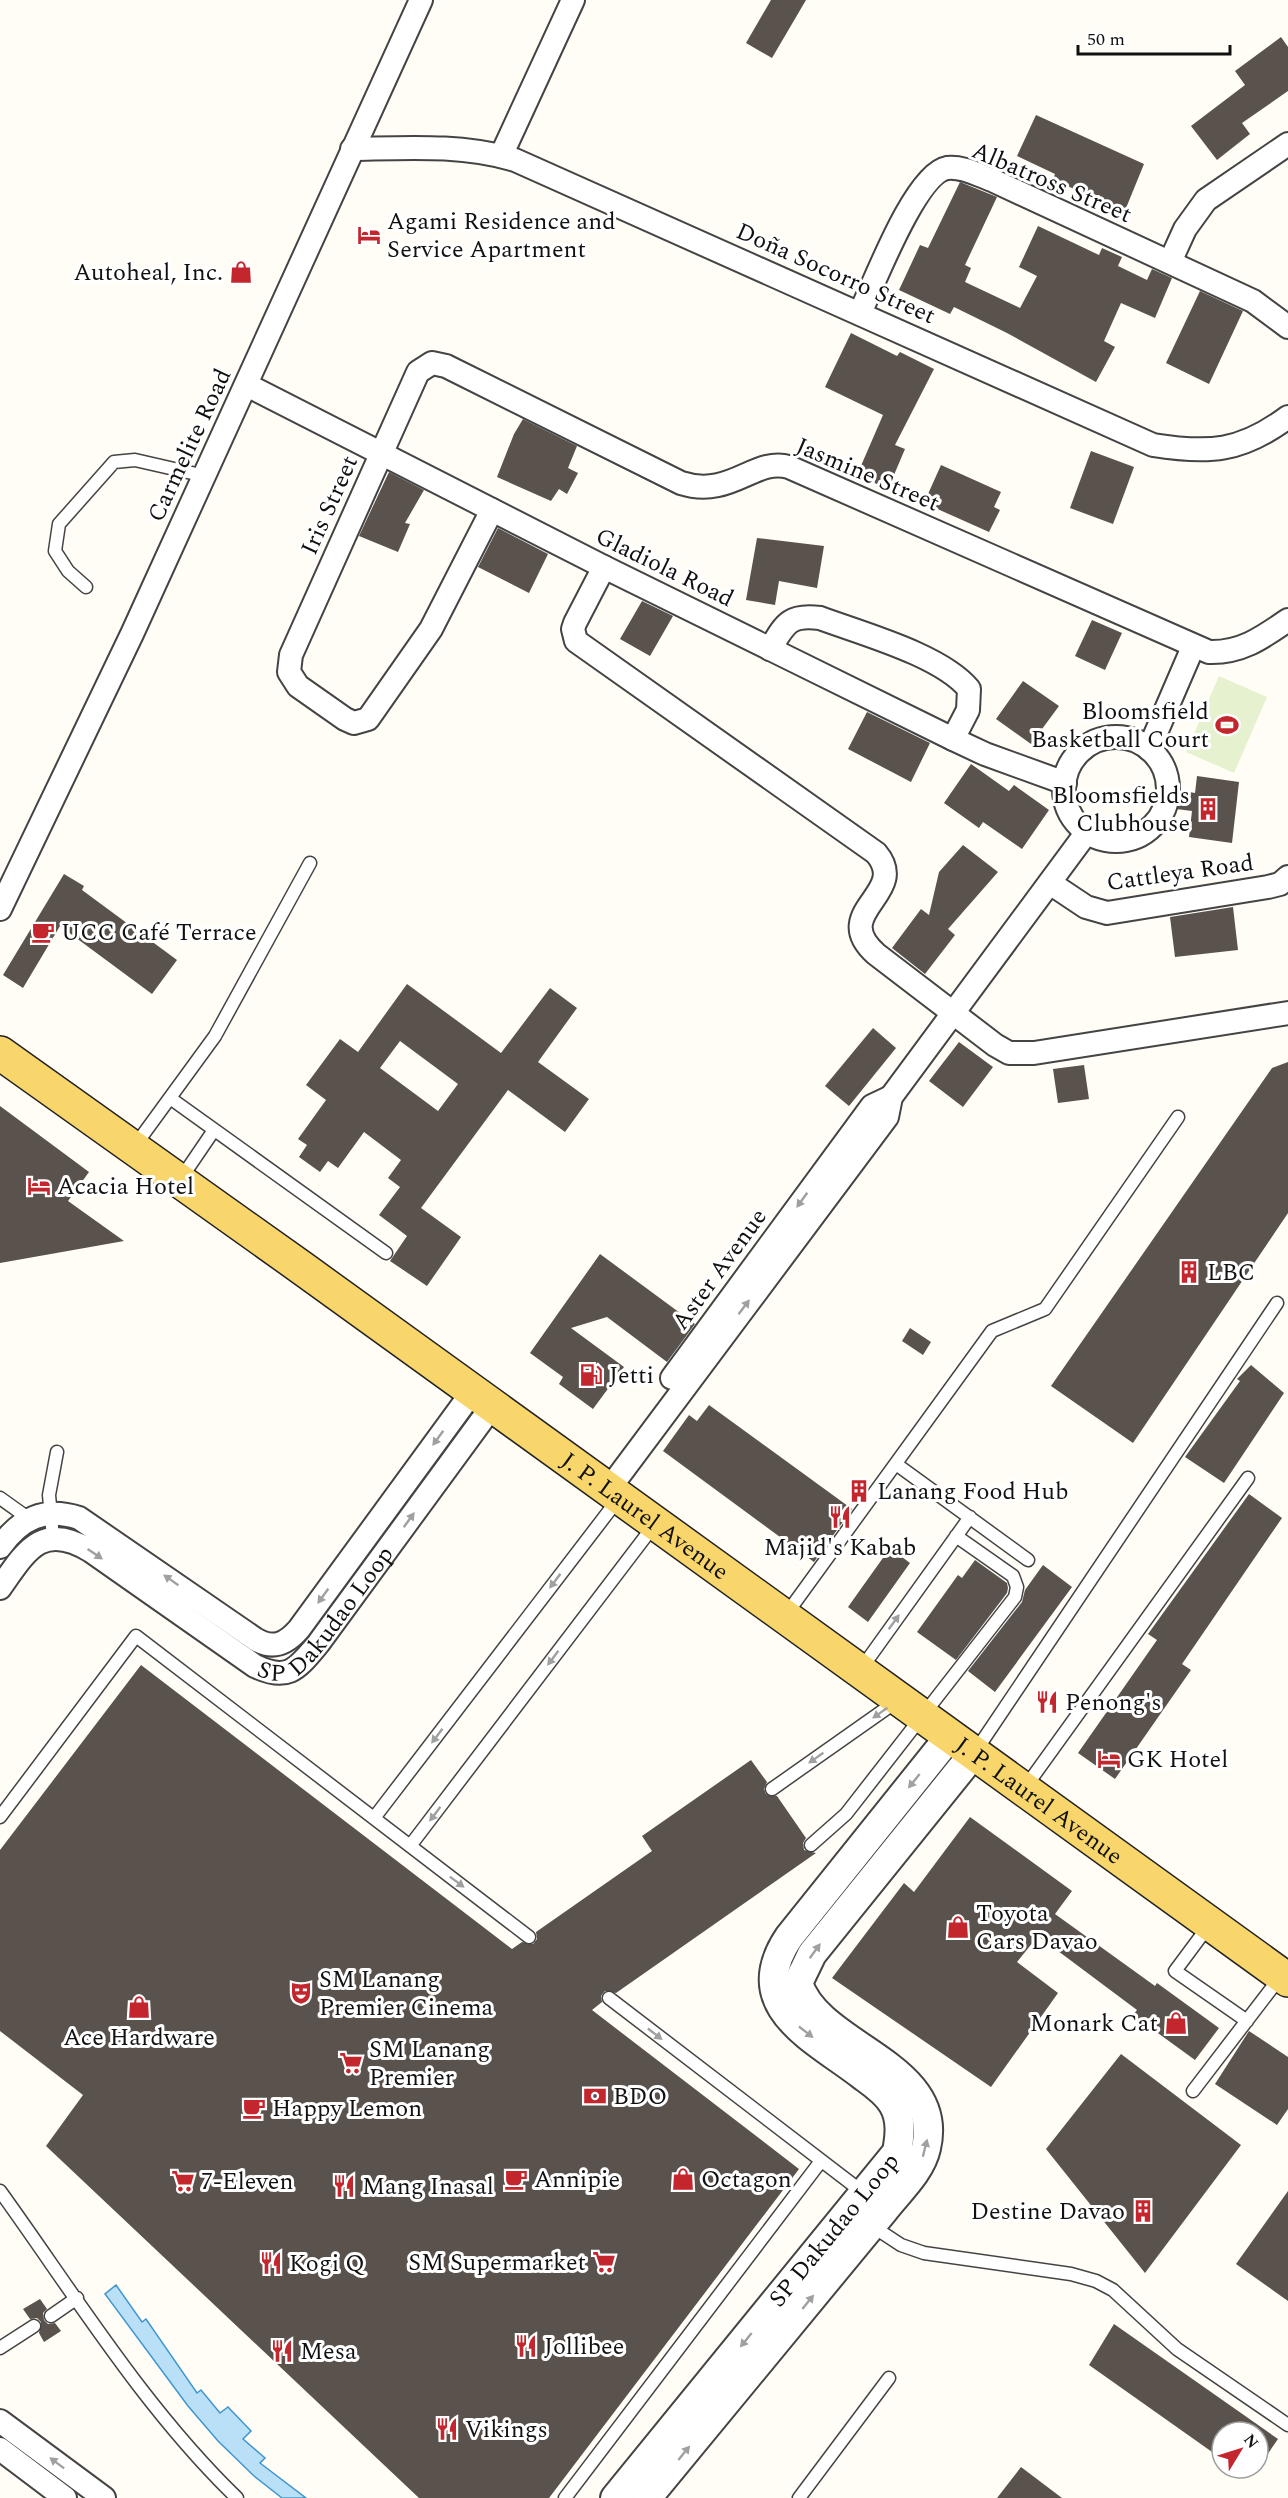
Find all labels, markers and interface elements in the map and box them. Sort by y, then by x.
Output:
scale bar [1078,18,1230,56]
text: 50 m [1087,26,1125,53]
street label: Albatross Street [966,133,1137,233]
place label: Agami Residence and Service Apartment [387,204,616,268]
street label: Doña Socorro Street [730,214,941,334]
hotel icon: Agami Residence and Service Apartment [356,222,382,248]
place label: Autoheal, Inc. [74,255,223,291]
shop icon: Autoheal, Inc. [228,259,254,285]
street label: Carmelite Road [139,363,241,528]
street label: Jasmine Street [790,428,945,521]
street label: Iris Street [292,450,368,561]
street label: Gladiola Road [589,519,740,617]
place label: Bloomsfield Basketball Court [1031,694,1209,758]
sports icon: Bloomsfield Basketball Court [1214,712,1240,738]
place label: Bloomsfields Clubhouse [1052,778,1190,842]
building icon: Bloomsfields Clubhouse [1195,796,1221,822]
street label: Cattleya Road [1104,845,1256,901]
place label: UCC Café Terrace [61,915,257,951]
cafe icon: UCC Café Terrace [30,919,56,945]
place label: Acacia Hotel [57,1169,194,1205]
hotel icon: Acacia Hotel [26,1173,52,1199]
one-way arrow [796,1192,808,1208]
street label: Aster Avenue [663,1201,776,1338]
place label: LBC [1207,1255,1255,1291]
building icon: LBC [1176,1259,1202,1285]
one-way arrow [738,1300,750,1316]
place label: Jetti [609,1358,654,1394]
fuel station icon: Jetti [578,1362,604,1388]
one-way arrow [432,1430,444,1446]
street label: J. P. Laurel Avenue [553,1444,736,1590]
place label: Lanang Food Hub [877,1474,1068,1510]
building icon: Lanang Food Hub [846,1478,872,1504]
restaurant icon: Majid's Kabab [827,1504,853,1530]
one-way arrow [402,1513,414,1528]
place label: Majid's Kabab [764,1530,916,1566]
street label: SP Dakudao Loop [252,1539,403,1692]
one-way arrow [86,1548,102,1560]
one-way arrow [550,1573,562,1588]
one-way arrow [164,1575,179,1587]
one-way arrow [317,1587,329,1603]
one-way arrow [888,1615,900,1631]
one-way arrow [547,1651,559,1666]
place label: Penong's [1065,1685,1162,1721]
restaurant icon: Penong's [1034,1689,1060,1715]
one-way arrow [873,1707,889,1719]
one-way arrow [431,1728,443,1743]
street label: J. P. Laurel Avenue [947,1728,1130,1874]
place label: GK Hotel [1127,1742,1228,1778]
hotel icon: GK Hotel [1096,1746,1122,1772]
one-way arrow [808,1752,824,1763]
one-way arrow [907,1773,920,1789]
one-way arrow [429,1806,441,1822]
one-way arrow [449,1875,465,1888]
place label: Toyota Cars Davao [976,1896,1098,1960]
shop icon: Toyota Cars Davao [945,1914,971,1940]
one-way arrow [808,1943,820,1958]
place label: SM Lanang Premier Cinema [319,1962,493,2026]
theatre icon: SM Lanang Premier Cinema [288,1980,314,2006]
shop icon: Ace Hardware [126,1994,152,2020]
place label: Monark Cat [1030,2006,1158,2042]
shop icon: Monark Cat [1163,2010,1189,2036]
place label: Ace Hardware [63,2020,215,2056]
one-way arrow [798,2025,813,2037]
one-way arrow [647,2027,663,2040]
place label: SM Lanang Premier [369,2032,490,2096]
supermarket icon: SM Lanang Premier [338,2050,364,2076]
place label: BDO [613,2079,667,2115]
bank icon: BDO [582,2083,608,2109]
place label: Happy Lemon [272,2091,422,2127]
cafe icon: Happy Lemon [241,2095,267,2121]
one-way arrow [920,2139,930,2157]
street label: SP Dakudao Loop [760,2145,908,2315]
place label: Annipie [534,2162,620,2198]
place label: Octagon [701,2162,792,2198]
place label: 7-Eleven [201,2164,293,2200]
cafe icon: Annipie [503,2166,529,2192]
shop icon: Octagon [670,2166,696,2192]
supermarket icon: 7-Eleven [170,2168,196,2194]
place label: Mang Inasal [362,2169,494,2205]
restaurant icon: Mang Inasal [331,2173,357,2199]
place label: Destine Davao [971,2194,1125,2230]
building icon: Destine Davao [1130,2198,1156,2224]
place label: SM Supermarket [408,2245,586,2281]
place label: Kogi Q [289,2246,365,2282]
supermarket icon: SM Supermarket [591,2249,617,2275]
restaurant icon: Kogi Q [258,2250,284,2276]
one-way arrow [801,2295,814,2310]
place label: Jollibee [544,2329,624,2365]
one-way arrow [740,2332,753,2347]
restaurant icon: Jollibee [513,2333,539,2359]
place label: Mesa [300,2334,357,2370]
restaurant icon: Mesa [269,2338,295,2364]
place label: Vikings [465,2412,548,2448]
restaurant icon: Vikings [434,2416,460,2442]
north arrow [1210,2420,1270,2480]
text: N [1238,2429,1265,2454]
one-way arrow [678,2445,691,2461]
one-way arrow [49,2457,65,2469]

